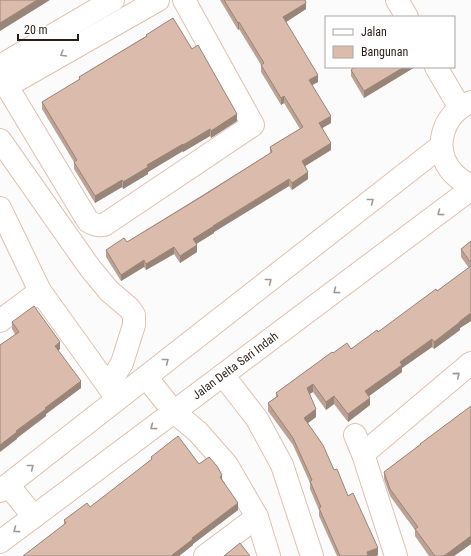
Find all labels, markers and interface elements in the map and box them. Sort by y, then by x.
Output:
scale bar [18,16,78,42]
legend [325,16,455,68]
text: 20 m [24,23,48,37]
text: Jalan [361,25,387,39]
text: Bangunan [361,45,408,59]
one-way arrow [60,49,67,56]
one-way arrow [367,199,374,206]
one-way arrow [437,208,444,215]
one-way arrow [264,279,271,286]
one-way arrow [333,286,340,293]
street label: Jalan Delta Sari Indah [190,329,281,402]
one-way arrow [162,359,169,366]
one-way arrow [453,372,460,379]
one-way arrow [151,423,158,430]
one-way arrow [26,465,33,472]
one-way arrow [13,526,20,533]

